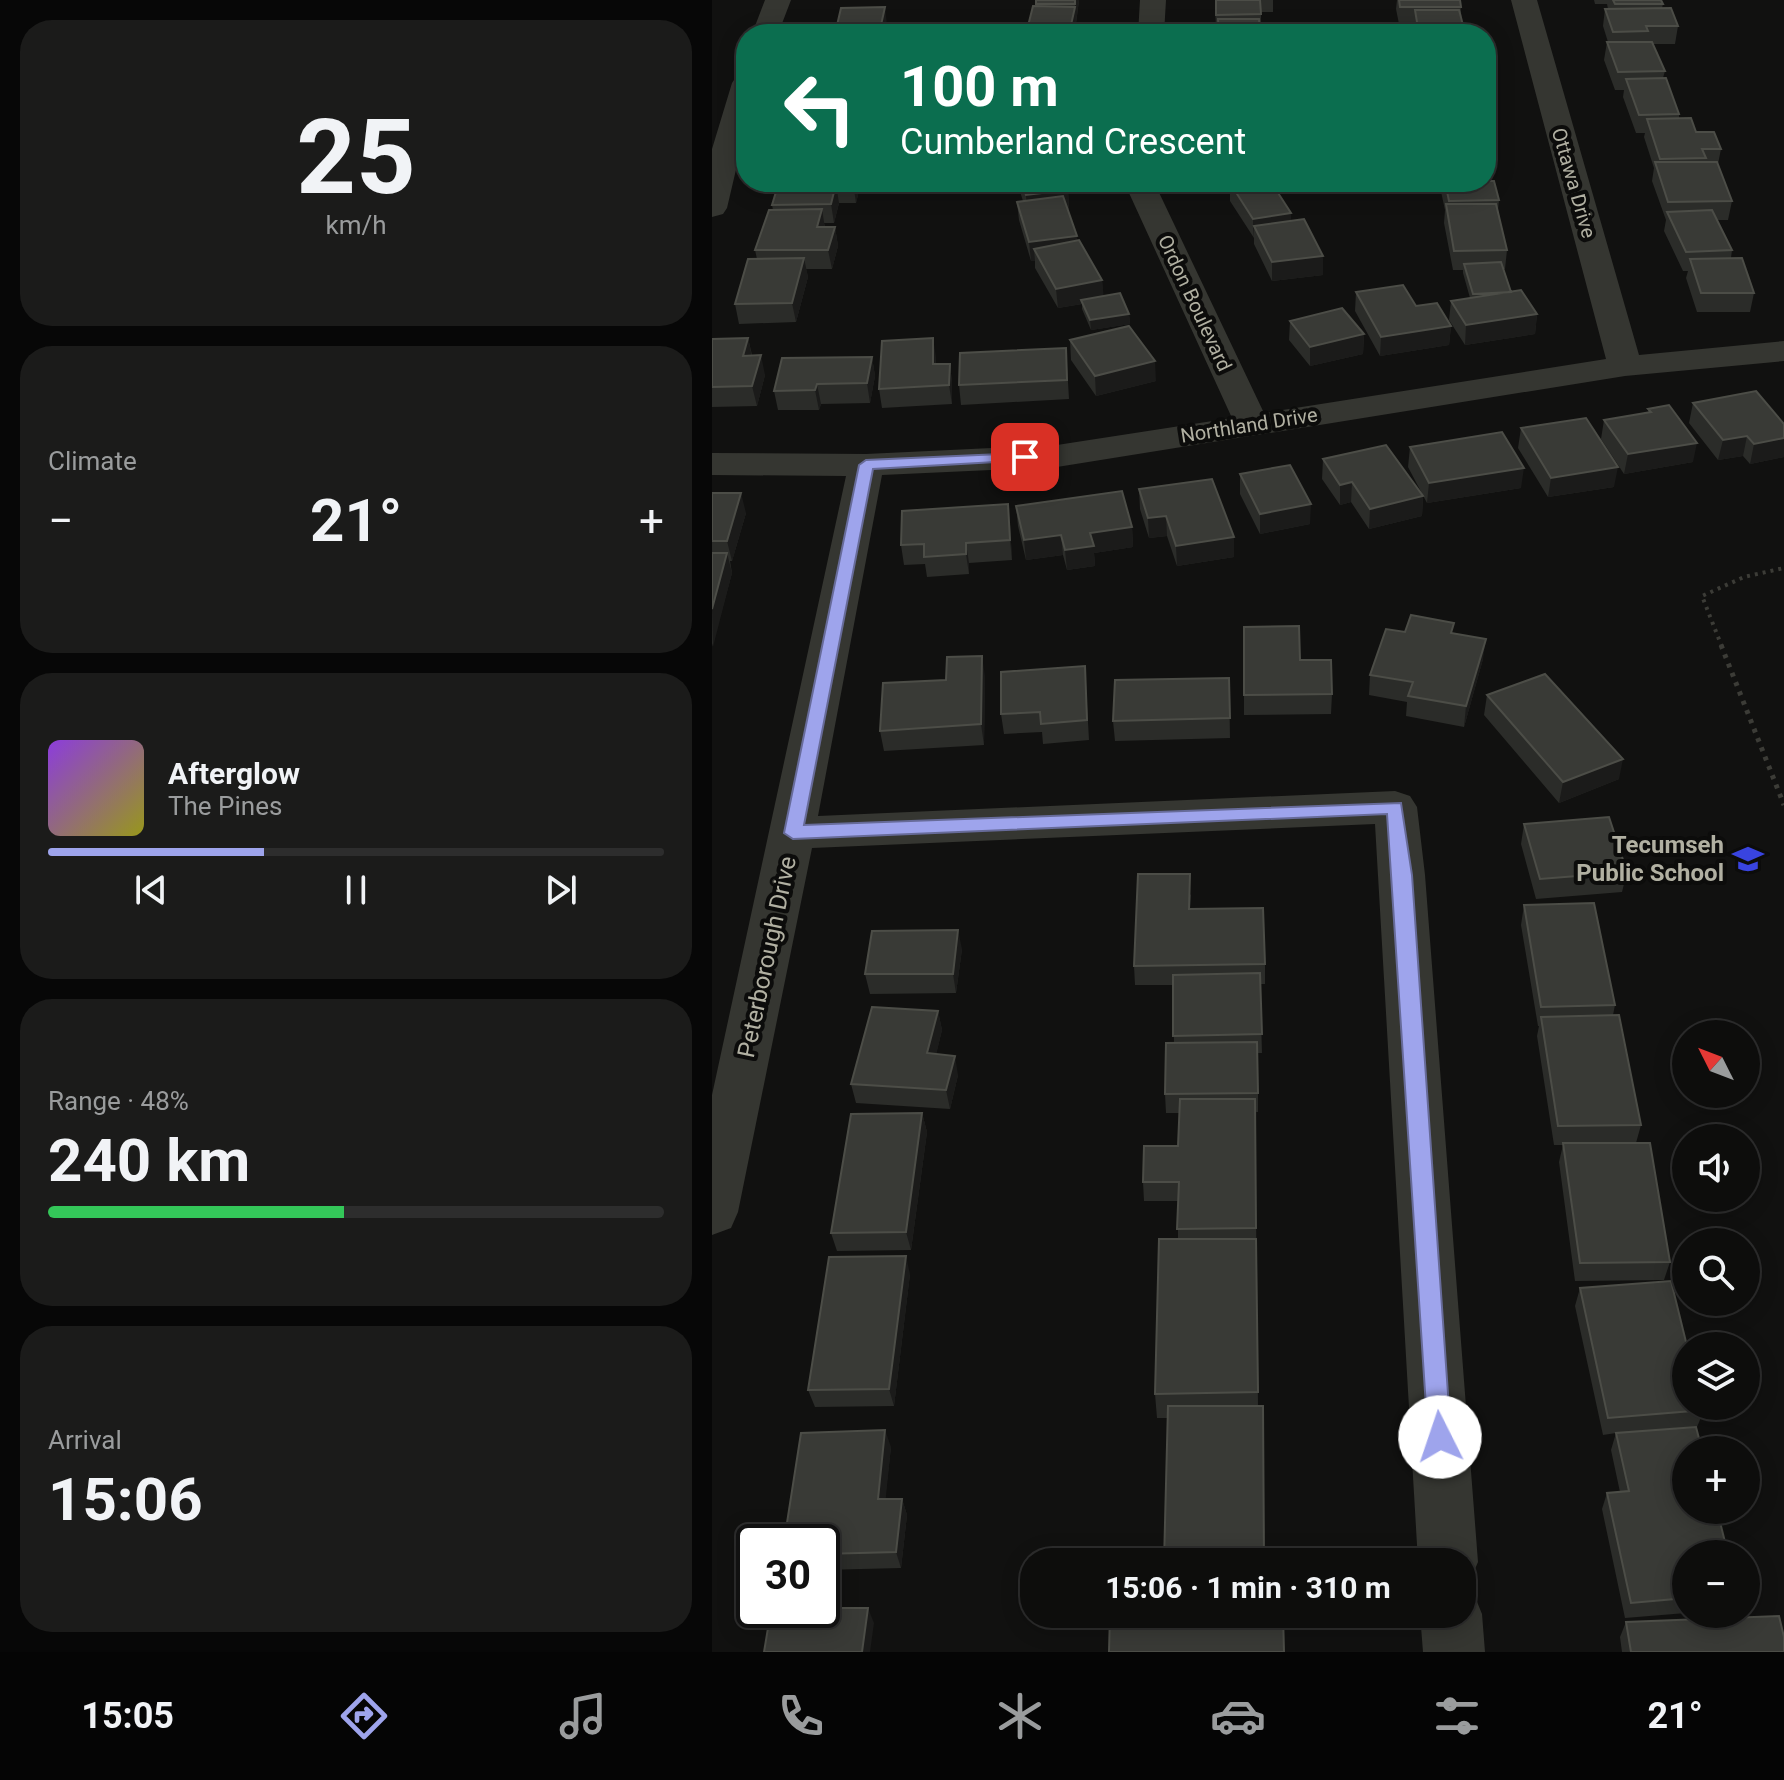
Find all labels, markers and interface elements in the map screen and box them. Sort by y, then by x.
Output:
text: 100 m [900,54,1059,120]
icon: left [768,56,872,160]
text: 25 [296,97,416,218]
text: Cumberland Crescent [900,121,1246,163]
street label: Ottawa Drive [1547,125,1601,241]
text: km/h [325,210,387,240]
street label: Ordon Boulevard [1153,231,1237,375]
street label: Northland Drive [1179,402,1319,448]
pin [991,423,1059,491]
icon: arrive [1003,435,1047,479]
text: Climate [48,446,137,476]
text: 21° [310,485,402,556]
text: − [48,495,73,547]
text: + [639,495,664,547]
text: Afterglow [168,756,300,791]
text: The Pines [168,791,282,821]
place label: Tecumseh Public School [1576,831,1724,887]
school or university icon: Tecumseh Public School [1731,842,1765,876]
street label: Peterborough Drive [732,854,802,1060]
icon: previous [129,868,173,912]
icon: pause [334,868,378,912]
icon: next [539,868,583,912]
north arrow [1672,1020,1760,1108]
map controls [1672,1020,1760,1628]
text: Range · 48% [48,1086,189,1116]
button: sound [1672,1124,1760,1212]
text: 240 km [48,1125,250,1196]
button: search [1672,1228,1760,1316]
button: layers [1672,1332,1760,1420]
position arrow [1398,1395,1482,1479]
text: Arrival [48,1425,122,1455]
button: + [1672,1436,1760,1524]
text: 15:06 [48,1464,203,1535]
speed limit sign: 30 [736,1524,840,1628]
button: − [1672,1540,1760,1628]
text: 15:06 · 1 min · 310 m [1105,1570,1391,1605]
icon: directions [336,1688,392,1744]
icon: music [555,1688,611,1744]
icon: phone [773,1688,829,1744]
icon: climate [992,1688,1048,1744]
icon: car [1210,1688,1266,1744]
icon: filters [1429,1688,1485,1744]
text: 15:05 [81,1695,174,1737]
text: 21° [1647,1695,1703,1737]

